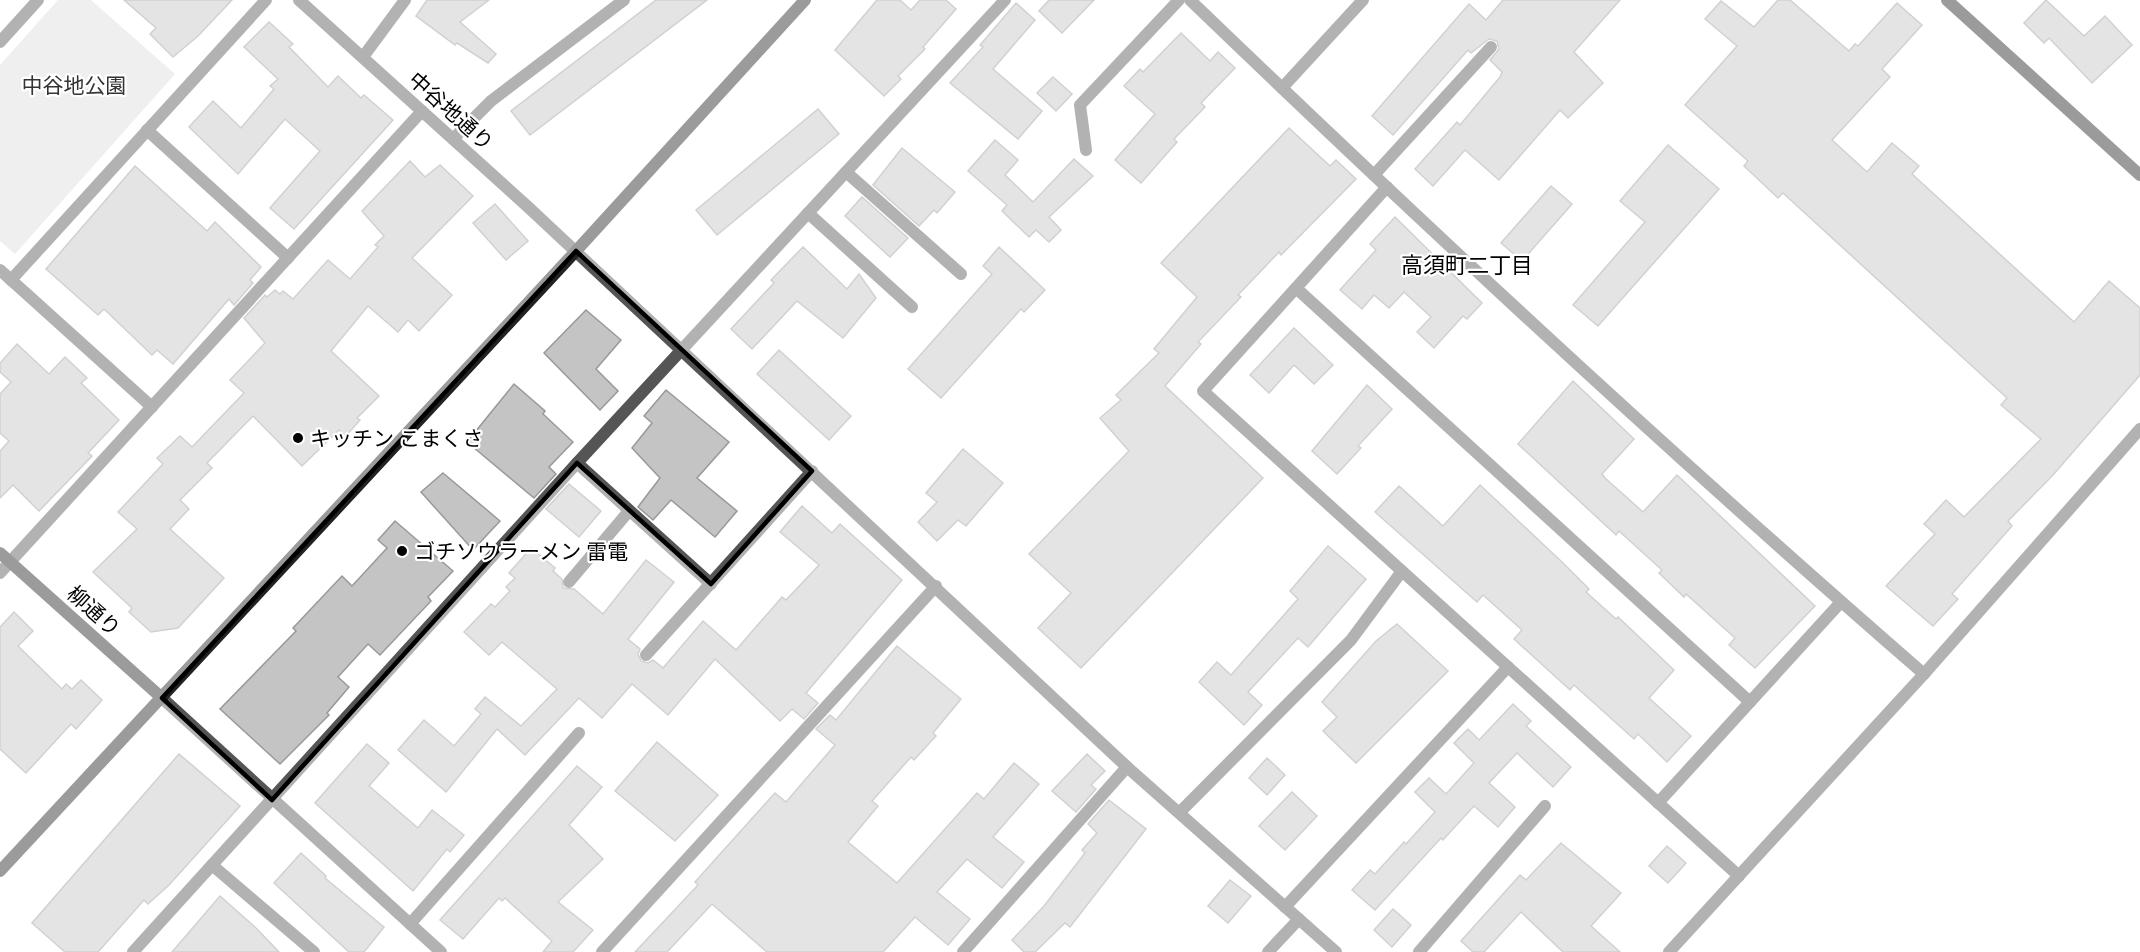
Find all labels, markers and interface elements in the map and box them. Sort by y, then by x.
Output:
street label: 中谷地通り [404,67,498,155]
park label: 中谷地公園 [22,73,127,98]
district label: 高須町二丁目 [1401,252,1533,279]
place label: キッチン こまくさ [310,426,483,451]
marker: キッチン こまくさ [291,431,305,445]
place label: ゴチソウラーメン 雷電 [414,539,628,564]
marker: ゴチソウラーメン 雷電 [395,544,409,558]
street label: 柳通り [62,581,126,641]

